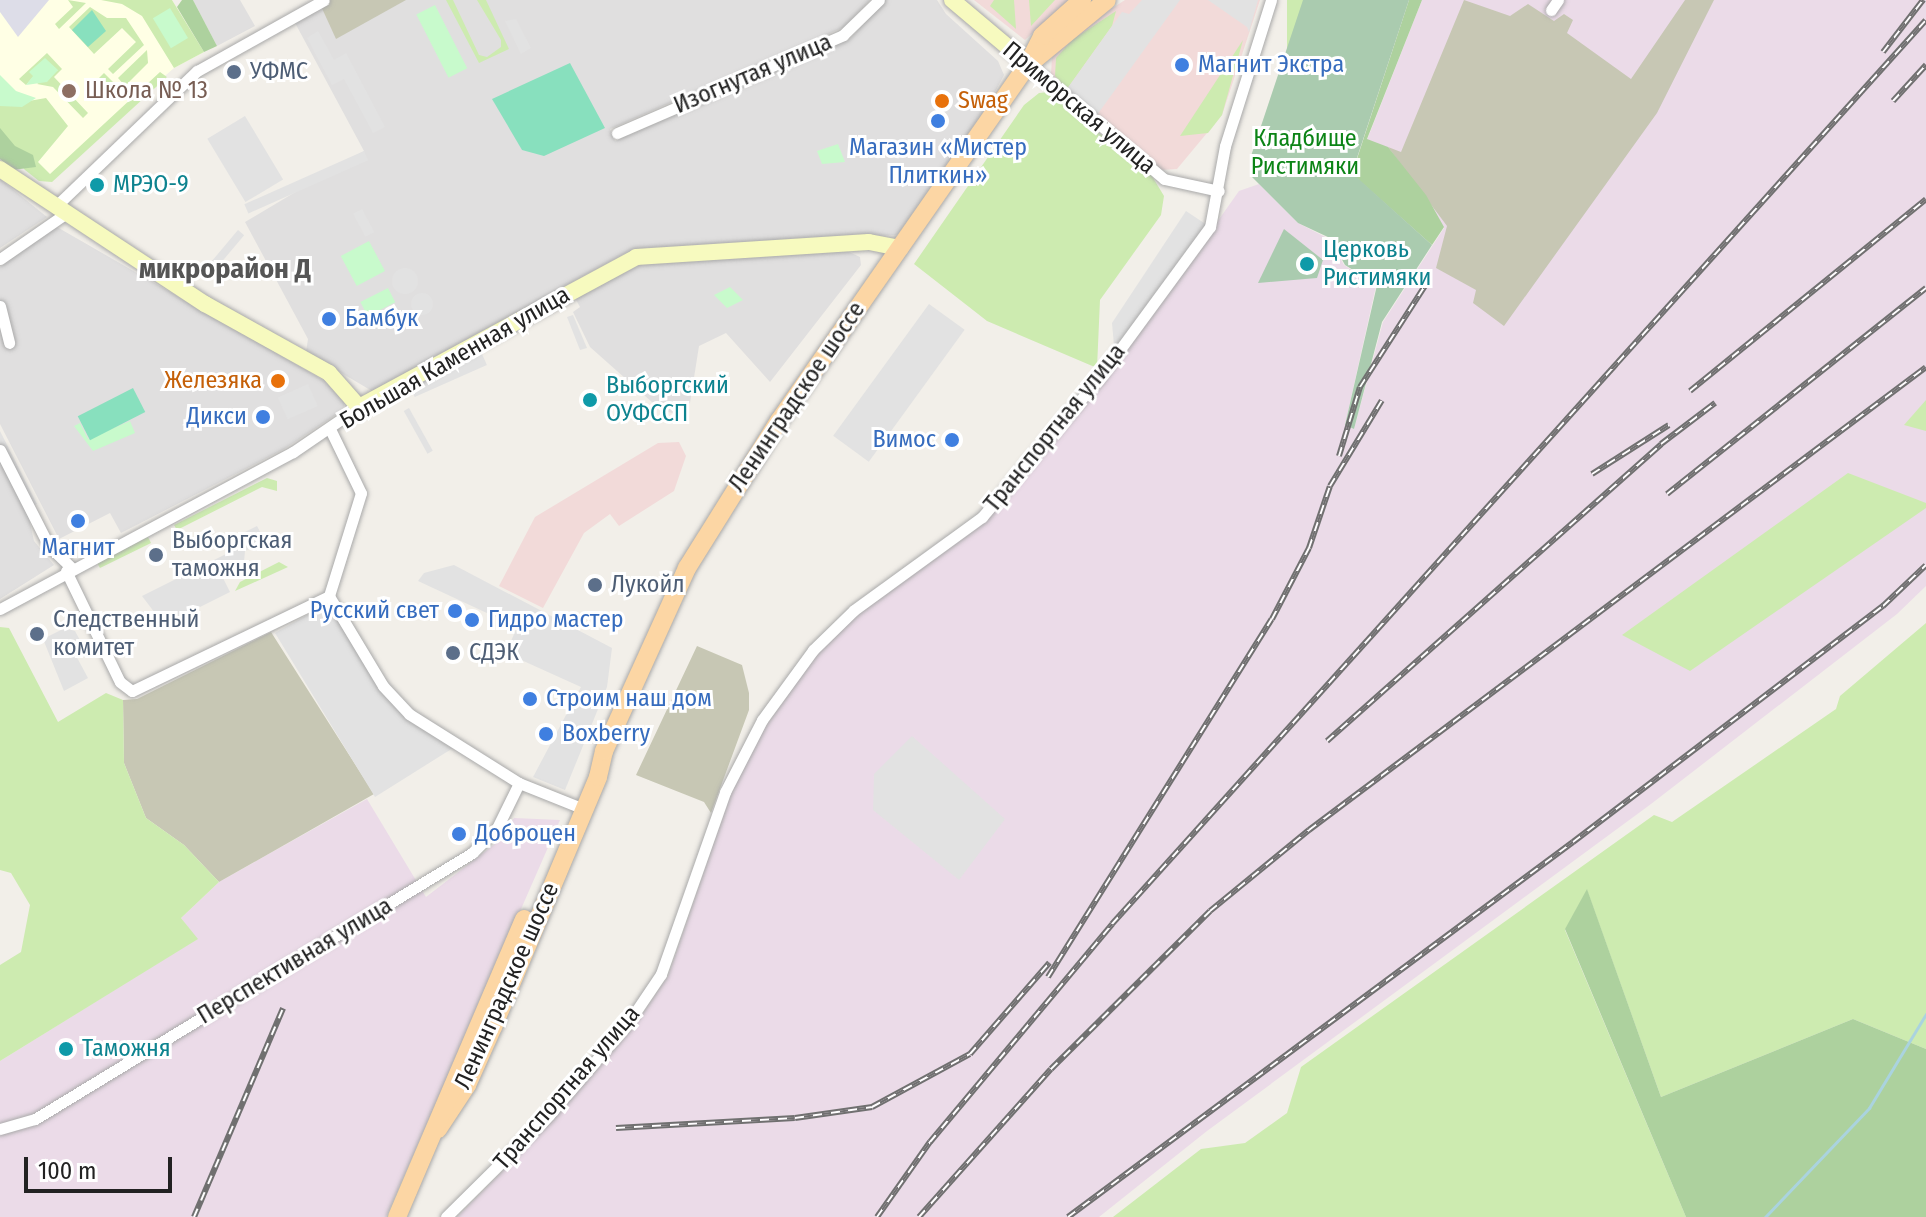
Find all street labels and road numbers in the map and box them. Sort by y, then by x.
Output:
street label: Изогнутая улица [670,28,836,120]
street label: Приморская улица [997,36,1161,180]
street label: Большая Каменная улица [335,280,575,436]
street label: Ленинградское шоссе [723,297,871,497]
street label: Транспортная улица [978,338,1132,518]
street label: Ленинградское шоссе [449,878,565,1094]
street label: Перспективная улица [192,891,398,1031]
street label: Транспортная улица [488,1000,646,1176]

